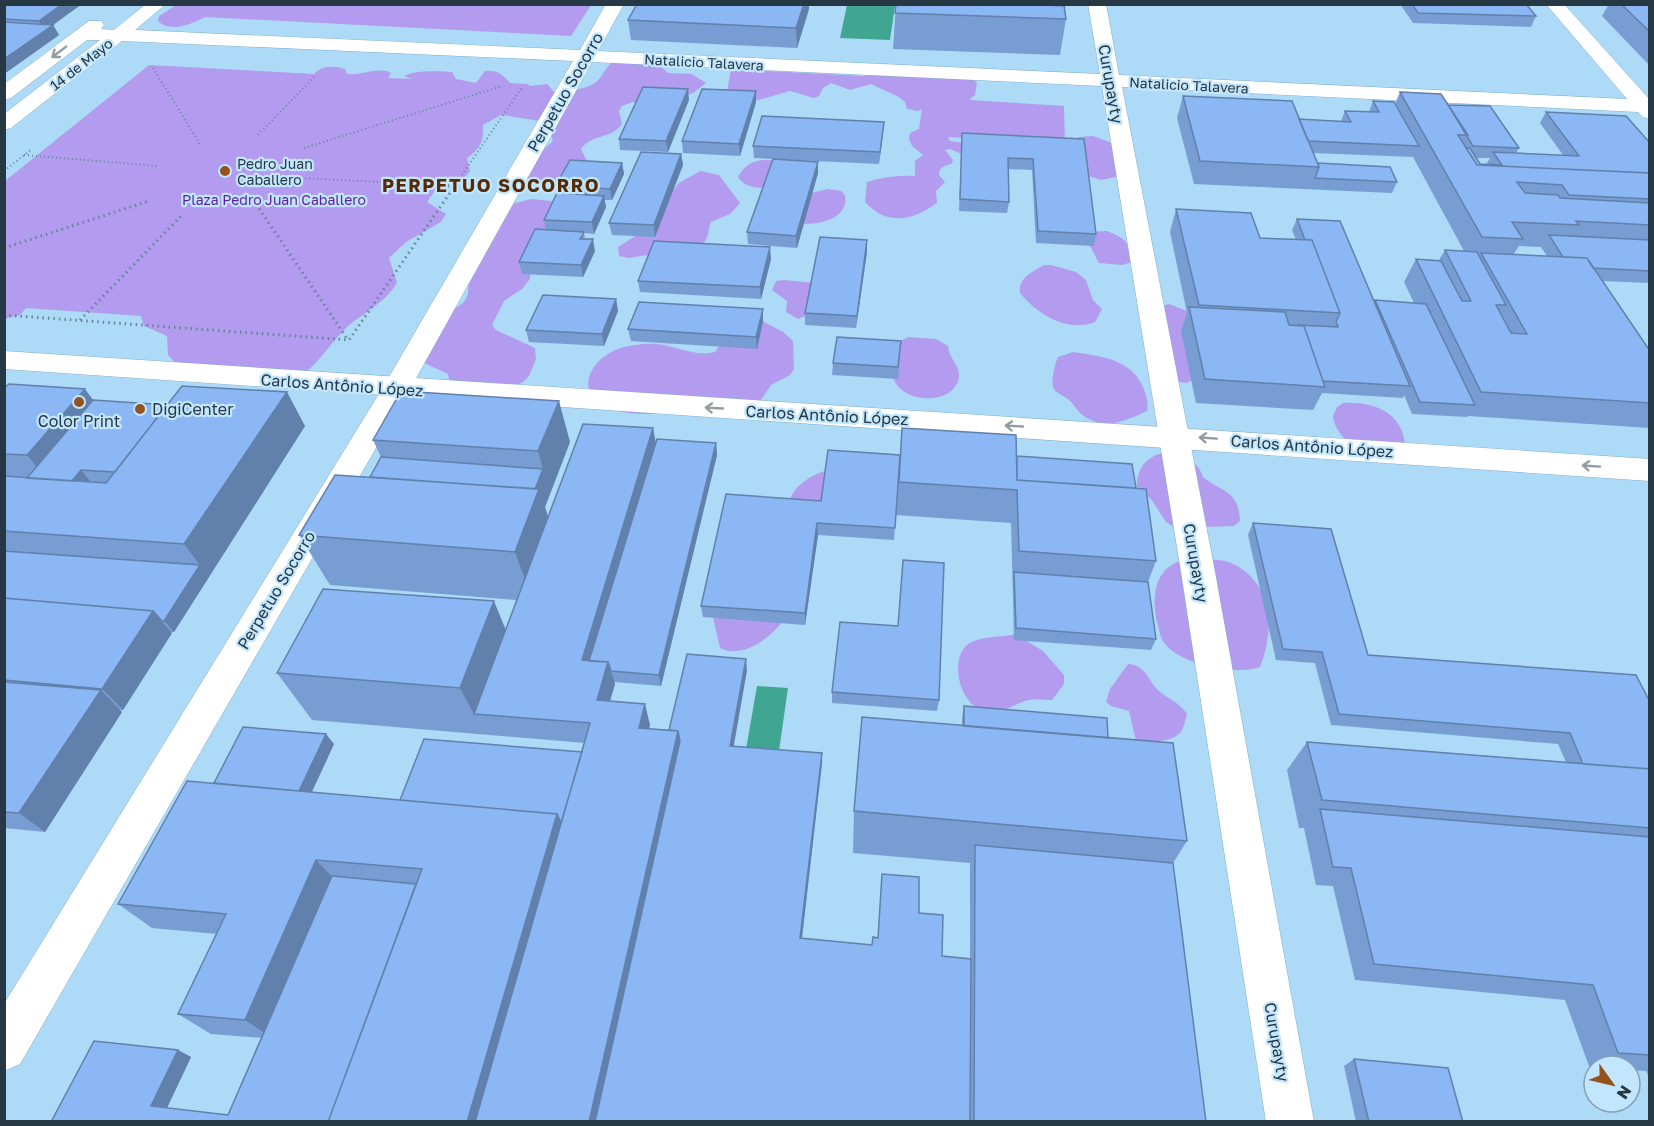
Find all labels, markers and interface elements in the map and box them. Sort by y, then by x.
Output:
street label: Perpetuo Socorro [523,29,607,155]
street label: 14 de Mayo [46,34,116,94]
street label: Curupayty [1094,43,1128,125]
one-way arrow [51,46,67,59]
street label: Natalicio Talavera [644,50,764,74]
street label: Natalicio Talavera [1129,73,1249,97]
place label: Pedro Juan Caballero [237,155,313,188]
marker: Pedro Juan Caballero [218,164,232,178]
district label: PERPETUO SOCORRO [382,174,600,196]
park label: Plaza Pedro Juan Caballero [182,191,366,208]
street label: Carlos Antônio López [260,369,424,401]
marker: Color Print [72,395,86,409]
place label: DigiCenter [152,399,233,419]
street label: Carlos Antônio López [745,401,909,429]
marker: DigiCenter [133,402,147,416]
one-way arrow [705,402,725,413]
place label: Color Print [38,411,120,431]
one-way arrow [1004,421,1024,432]
street label: Carlos Antônio López [1230,430,1394,462]
one-way arrow [1199,433,1219,444]
one-way arrow [1582,460,1602,471]
street label: Curupayty [1179,522,1213,604]
street label: Perpetuo Socorro [233,527,319,653]
street label: Curupayty [1260,1001,1294,1083]
north arrow [1582,1054,1642,1114]
text: N [1613,1082,1636,1103]

